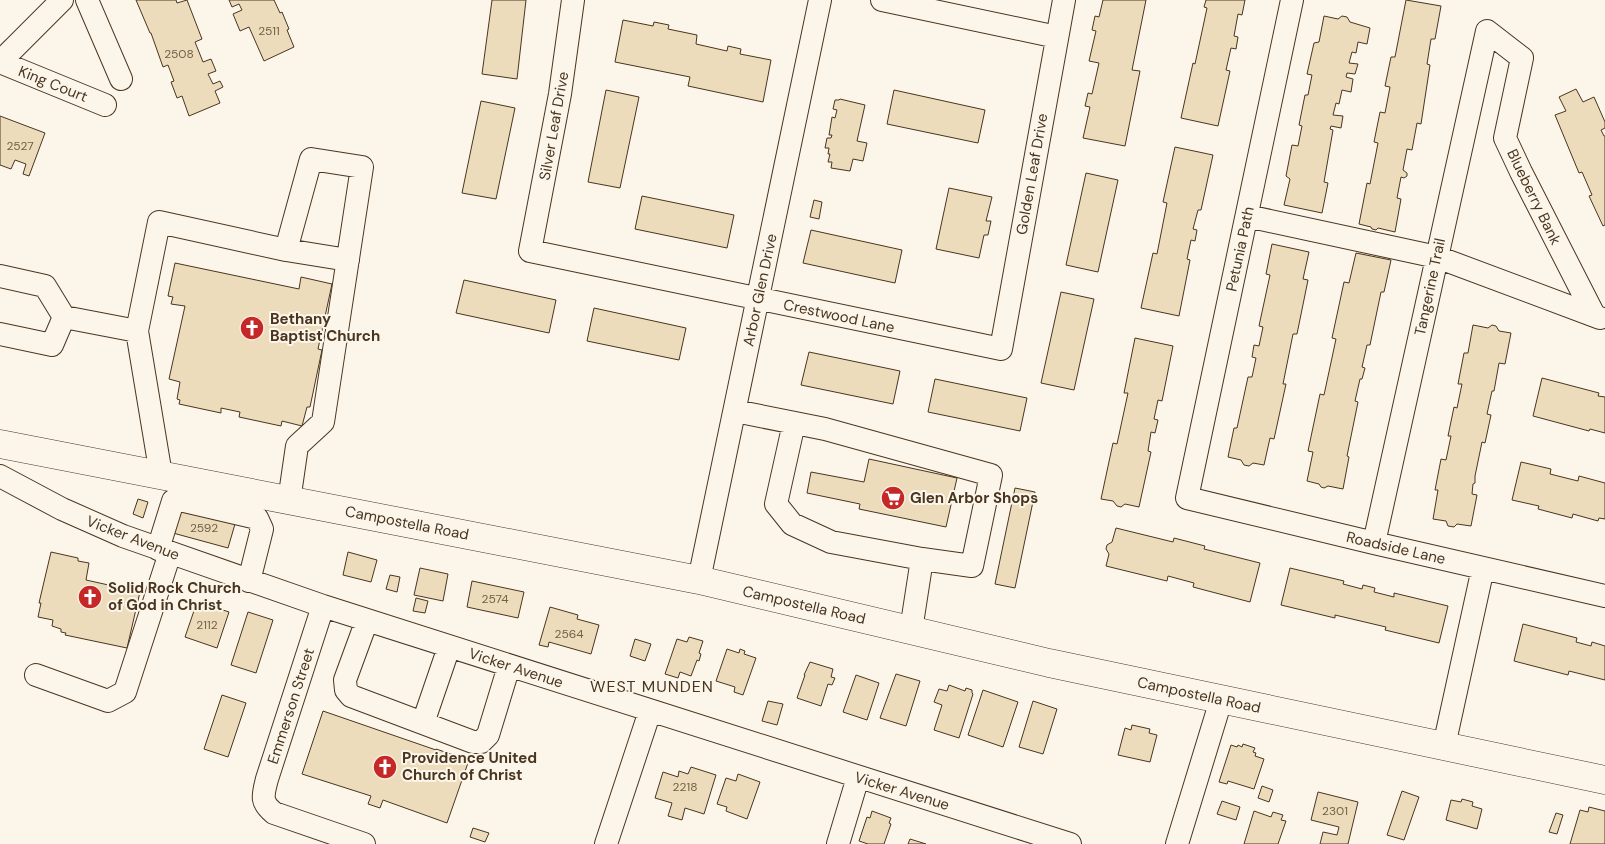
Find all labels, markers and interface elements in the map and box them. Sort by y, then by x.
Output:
house number: 2511 [258,23,280,39]
house number: 2508 [164,46,194,62]
street label: King Court [15,61,91,107]
street label: Silver Leaf Drive [535,70,573,182]
street label: Golden Leaf Drive [1011,112,1053,236]
house number: 2527 [6,138,34,154]
street label: Blueberry Bank [1502,146,1566,249]
street label: Petunia Path [1221,205,1259,293]
street label: Arbor Glen Drive [738,232,782,348]
street label: Tangerine Trail [1410,236,1450,338]
street label: Crestwood Lane [782,294,896,338]
place label: Bethany Baptist Church [270,309,380,346]
church icon: Bethany Baptist Church [239,315,265,341]
supermarket icon: Glen Arbor Shops [880,485,906,511]
place label: Glen Arbor Shops [910,488,1038,508]
street label: Campostella Road [343,501,471,545]
street label: Vicker Avenue [84,511,182,565]
house number: 2592 [190,520,218,536]
street label: Roadside Lane [1344,527,1448,569]
place label: Solid Rock Church of God in Christ [108,578,241,615]
street label: Campostella Road [741,581,867,629]
church icon: Solid Rock Church of God in Christ [77,584,103,610]
house number: 2574 [481,591,509,607]
house number: 2112 [196,617,218,633]
house number: 2564 [554,626,584,642]
street label: Vicker Avenue [466,643,566,693]
street label: Emmerson Street [263,645,319,767]
street label: Campostella Road [1135,672,1263,718]
district label: WEST MUNDEN [590,676,714,697]
place label: Providence United Church of Christ [402,748,537,785]
church icon: Providence United Church of Christ [372,754,398,780]
street label: Vicker Avenue [852,767,952,815]
house number: 2218 [673,779,697,795]
house number: 2301 [1322,803,1348,819]

